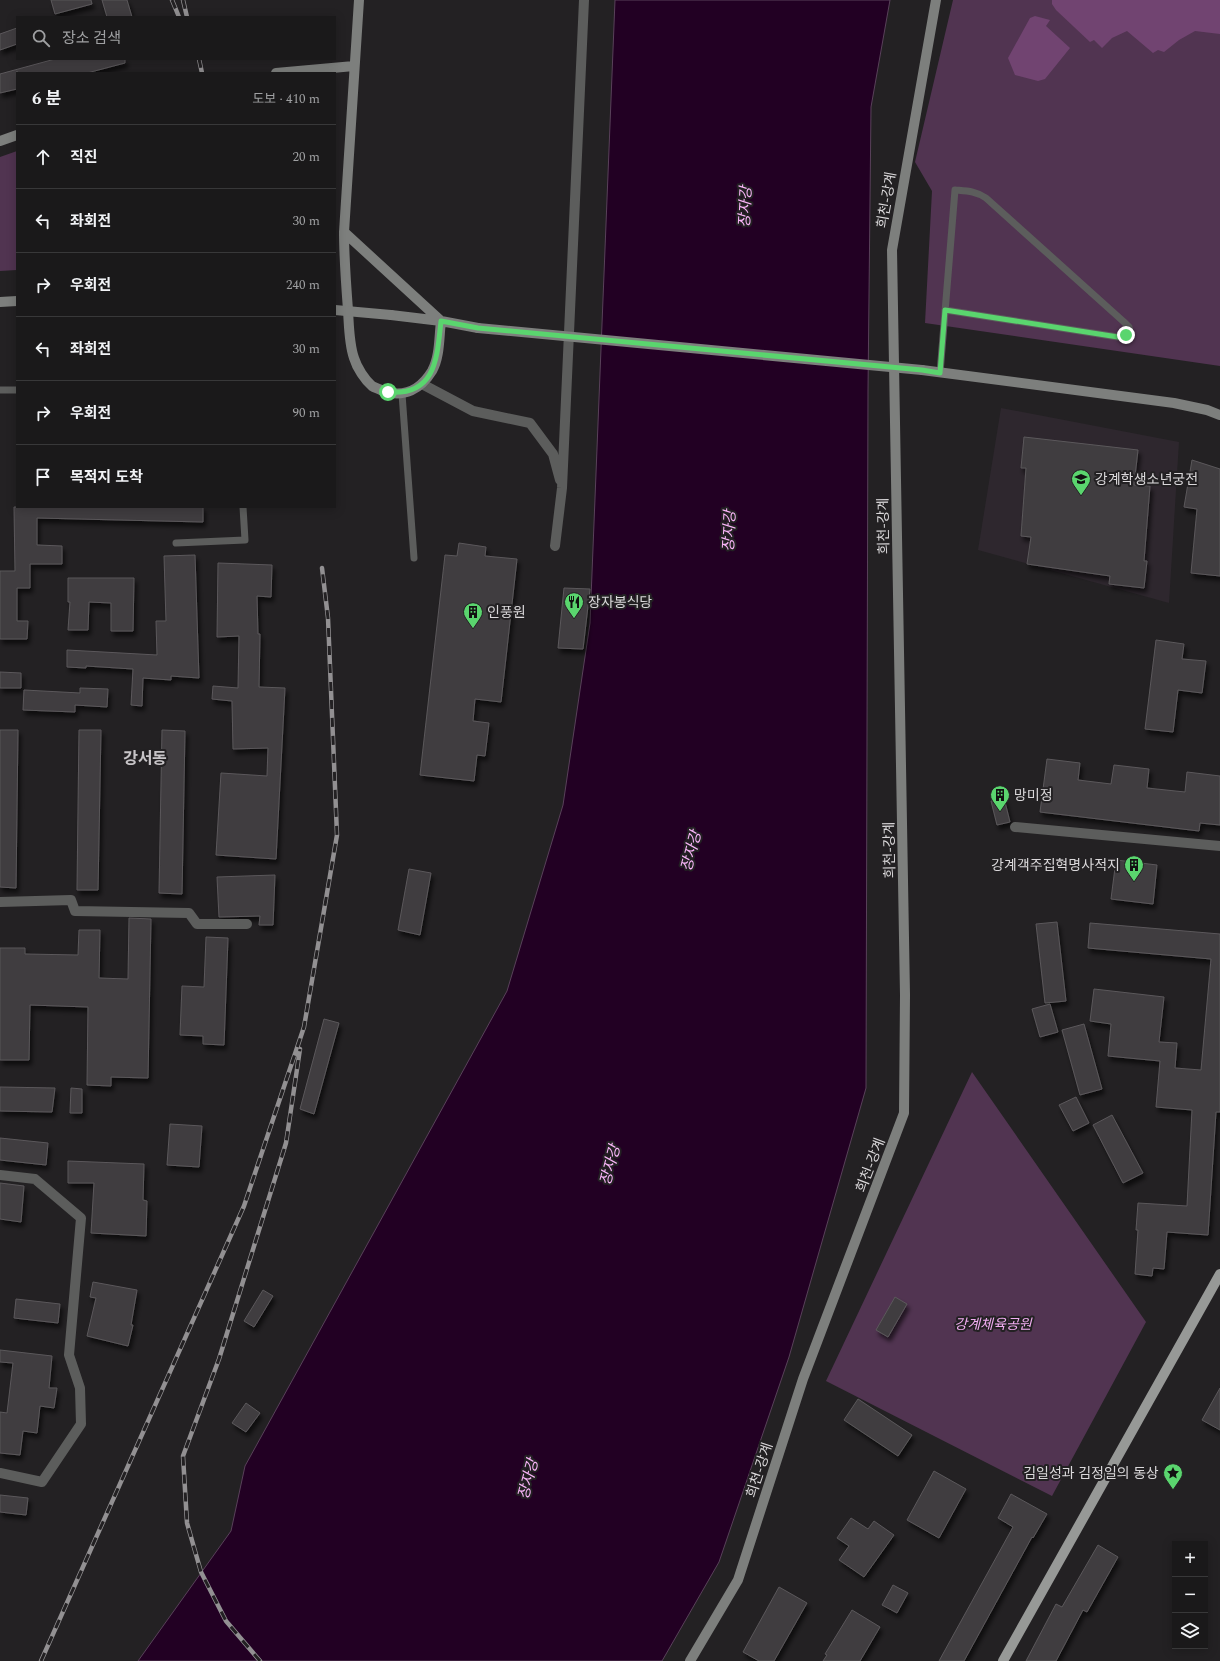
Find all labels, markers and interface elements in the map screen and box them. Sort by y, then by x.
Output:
search box [16,16,336,60]
icon: search [30,27,52,49]
text: 장소 검색 [62,27,121,50]
text: 6 분 [32,86,61,112]
text: 도보 · 410 m [252,89,320,109]
icon: ahead [32,146,54,168]
text: 직진 [70,146,98,169]
text: 20 m [293,147,320,167]
street label: 희천-강계 [871,170,902,230]
water label: 장자강 [733,184,758,228]
icon: left [32,210,54,232]
text: 좌회전 [70,210,111,233]
text: 30 m [293,211,320,231]
icon: right [32,274,54,296]
text: 우회전 [70,274,111,297]
text: 240 m [286,275,320,295]
route end [1117,326,1135,344]
icon: left [32,338,54,360]
text: 좌회전 [70,338,111,361]
text: 30 m [293,339,320,359]
route start [379,383,397,401]
icon: right [32,402,54,424]
text: 우회전 [70,402,111,425]
text: 90 m [293,403,320,423]
icon: arrive [32,466,54,488]
text: 목적지 도착 [70,466,143,489]
school or university icon: 강계학생소년궁전 [1070,468,1092,496]
place label: 강계학생소년궁전 [1095,469,1198,490]
street label: 희천-강계 [873,497,894,555]
water label: 장자강 [717,508,742,552]
restaurant icon: 장자봉식당 [563,591,585,619]
place label: 장자봉식당 [588,592,653,613]
building icon: 인풍원 [462,601,484,629]
place label: 인풍원 [487,602,526,623]
district label: 강서동 [123,747,167,771]
building icon: 망미정 [989,784,1011,812]
place label: 망미정 [1014,785,1053,806]
street label: 희천-강계 [879,821,900,879]
water label: 장자강 [675,826,709,874]
building icon: 강계객주집혁명사적지 [1123,854,1145,882]
place label: 강계객주집혁명사적지 [991,855,1120,876]
street label: 희천-강계 [850,1135,890,1195]
water label: 장자강 [594,1140,628,1188]
park label: 강계체육공원 [954,1314,1033,1335]
street label: 희천-강계 [741,1440,778,1500]
water label: 장자강 [512,1454,546,1502]
place icon: 김일성과 김정일의 동상 [1162,1462,1184,1490]
place label: 김일성과 김정일의 동상 [1023,1463,1159,1484]
map controls [1172,1541,1208,1649]
button: + [1172,1541,1208,1577]
button: − [1172,1577,1208,1613]
button: layers [1172,1613,1208,1649]

